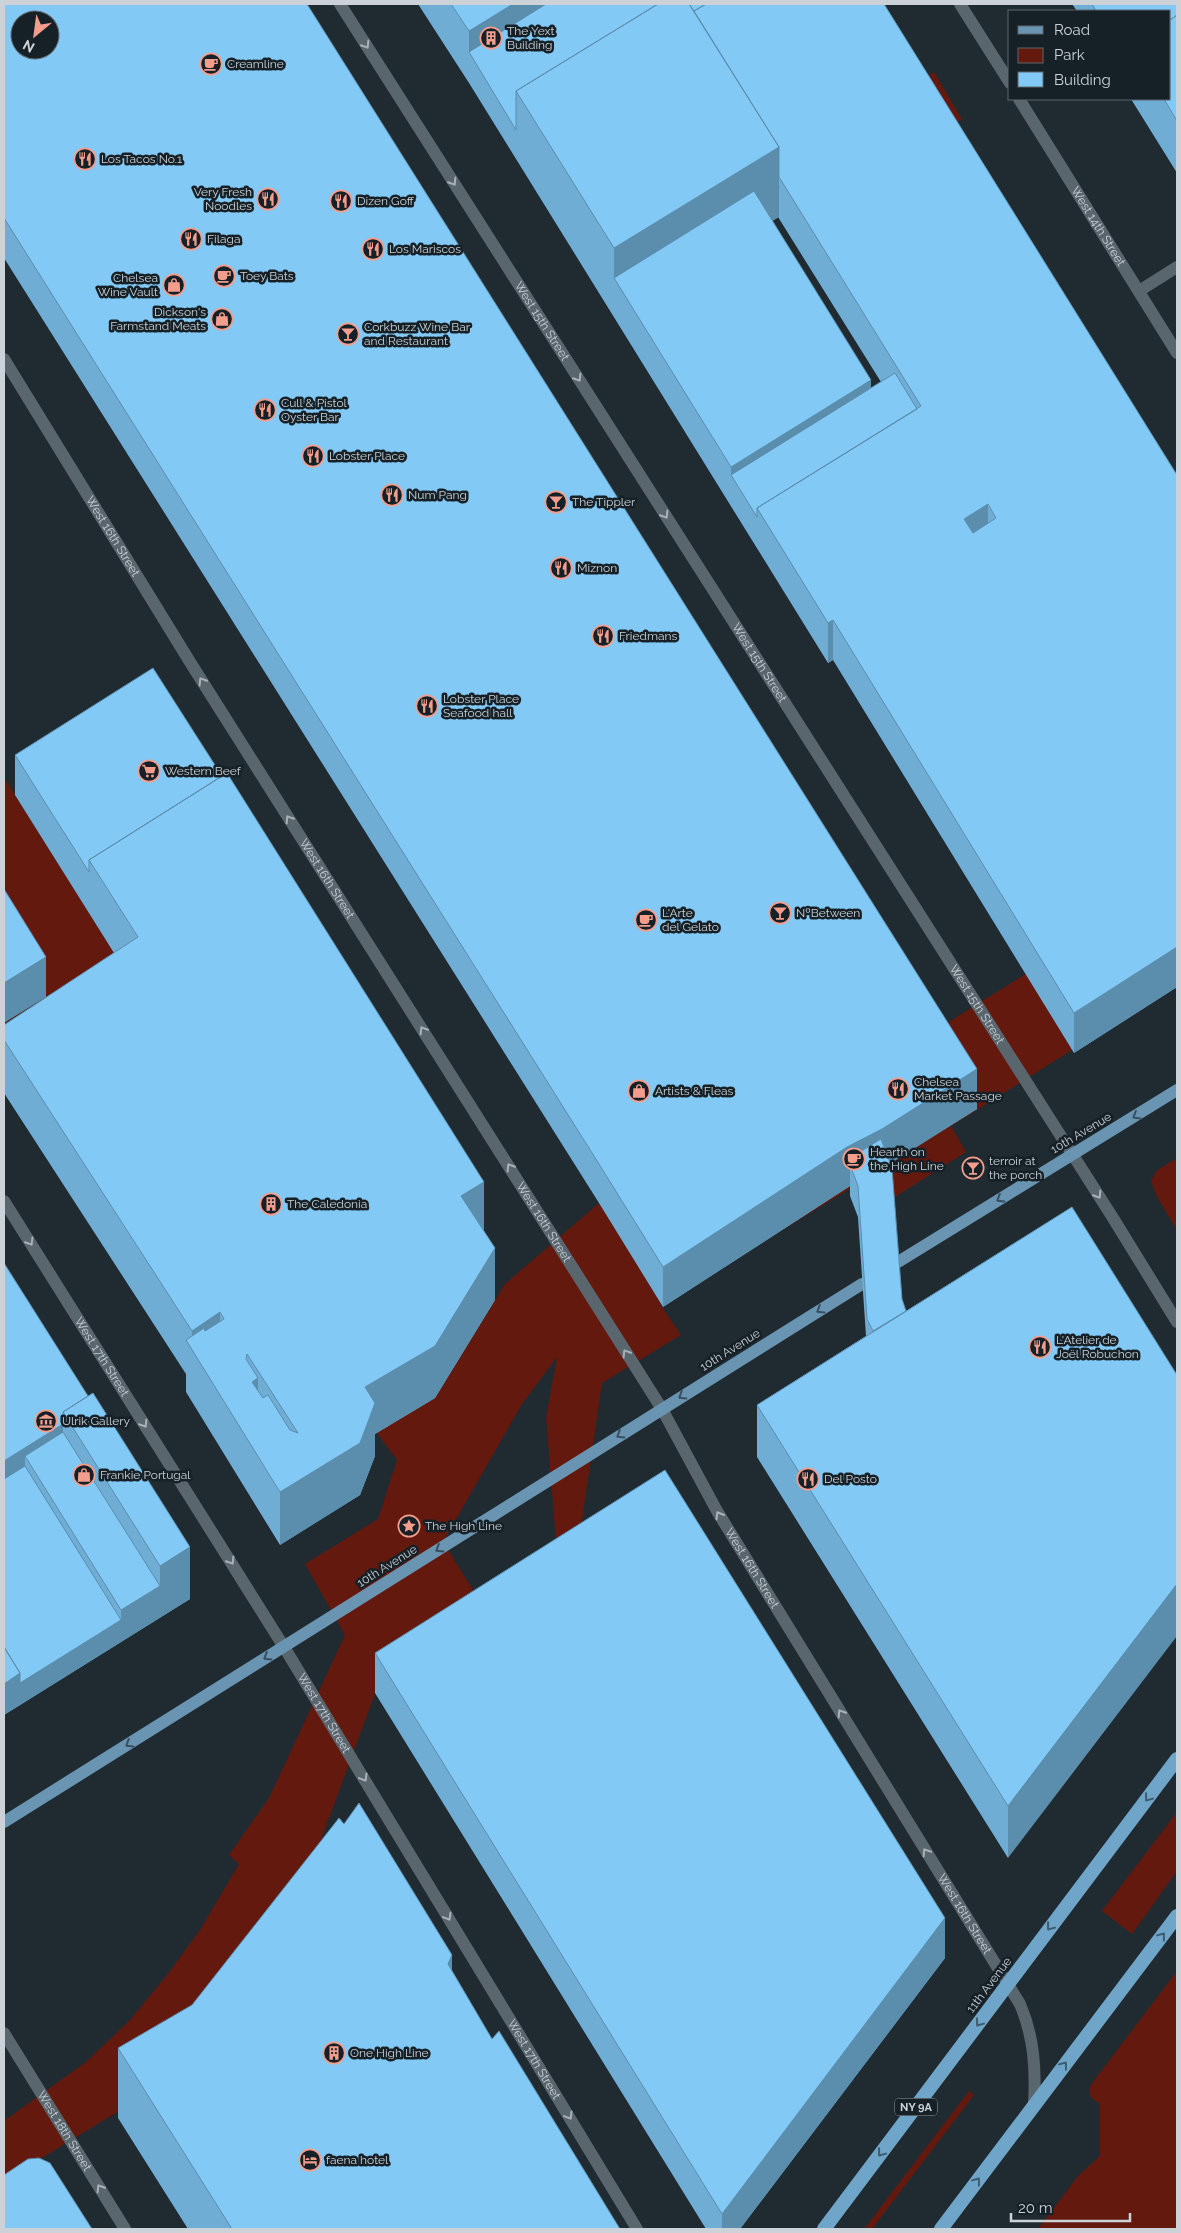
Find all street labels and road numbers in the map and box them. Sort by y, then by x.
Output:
street label: West 14th Street [1068,184,1128,269]
street label: West 15th Street [512,279,572,363]
street label: West 16th Street [83,494,143,579]
street label: West 15th Street [729,621,790,705]
street label: West 16th Street [297,836,357,921]
street label: West 15th Street [947,962,1007,1046]
street label: 10th Avenue [1048,1109,1114,1157]
street label: West 16th Street [514,1180,574,1264]
street label: West 17th Street [72,1315,132,1399]
street label: 10th Avenue [697,1326,763,1374]
street label: West 16th Street [722,1525,782,1611]
street label: 10th Avenue [354,1542,420,1590]
street label: West 17th Street [295,1671,354,1756]
street label: West 16th Street [935,1871,995,1957]
street label: 11th Avenue [964,1954,1014,2016]
street label: West 17th Street [505,2017,564,2102]
street label: West 18th Street [34,2088,94,2173]
road number: NY 9A [895,2098,937,2116]

